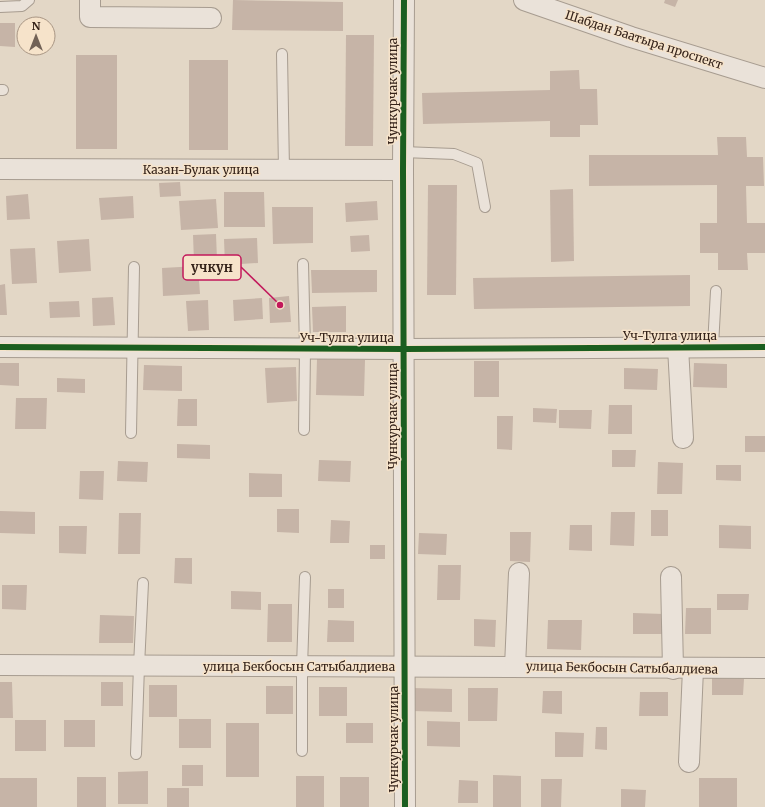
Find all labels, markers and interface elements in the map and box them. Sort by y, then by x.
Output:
street label: Шабдан Баатыра проспект [563,7,725,72]
north arrow [16,16,56,56]
text: N [32,19,41,33]
street label: Чункурчак улица [385,37,400,144]
street label: Казан-Булак улица [143,162,260,177]
callout: учкун [183,255,241,280]
text: учкун [191,259,233,276]
street label: Уч-Тулга улица [622,328,717,343]
street label: Уч-Тулга улица [299,330,394,345]
street label: Чункурчак улица [385,362,400,469]
street label: улица Бекбосын Сатыбалдиева [526,658,719,677]
street label: улица Бекбосын Сатыбалдиева [203,659,396,674]
street label: Чункурчак улица [386,685,401,792]

